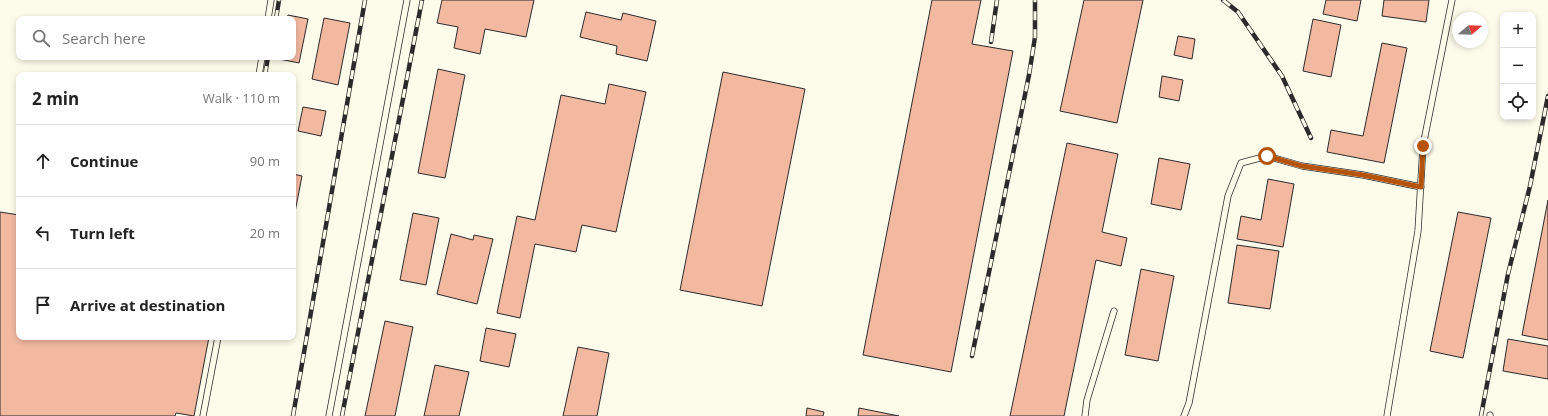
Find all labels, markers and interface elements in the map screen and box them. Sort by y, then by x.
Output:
north arrow [1452,12,1488,48]
map controls [1500,12,1536,120]
button: + [1500,12,1536,48]
search box [16,16,296,60]
icon: search [30,27,52,49]
text: Search here [62,28,146,48]
button: − [1500,48,1536,84]
button: locate [1500,84,1536,120]
text: 2 min [32,87,79,110]
text: Walk · 110 m [203,89,280,107]
route end [1414,137,1432,155]
route start [1258,147,1276,165]
icon: ahead [32,150,54,172]
text: Continue [70,151,138,171]
text: 90 m [250,152,280,170]
icon: left [32,222,54,244]
text: Turn left [70,223,135,243]
text: 20 m [250,224,280,242]
icon: arrive [32,294,54,316]
text: Arrive at destination [70,295,225,315]

